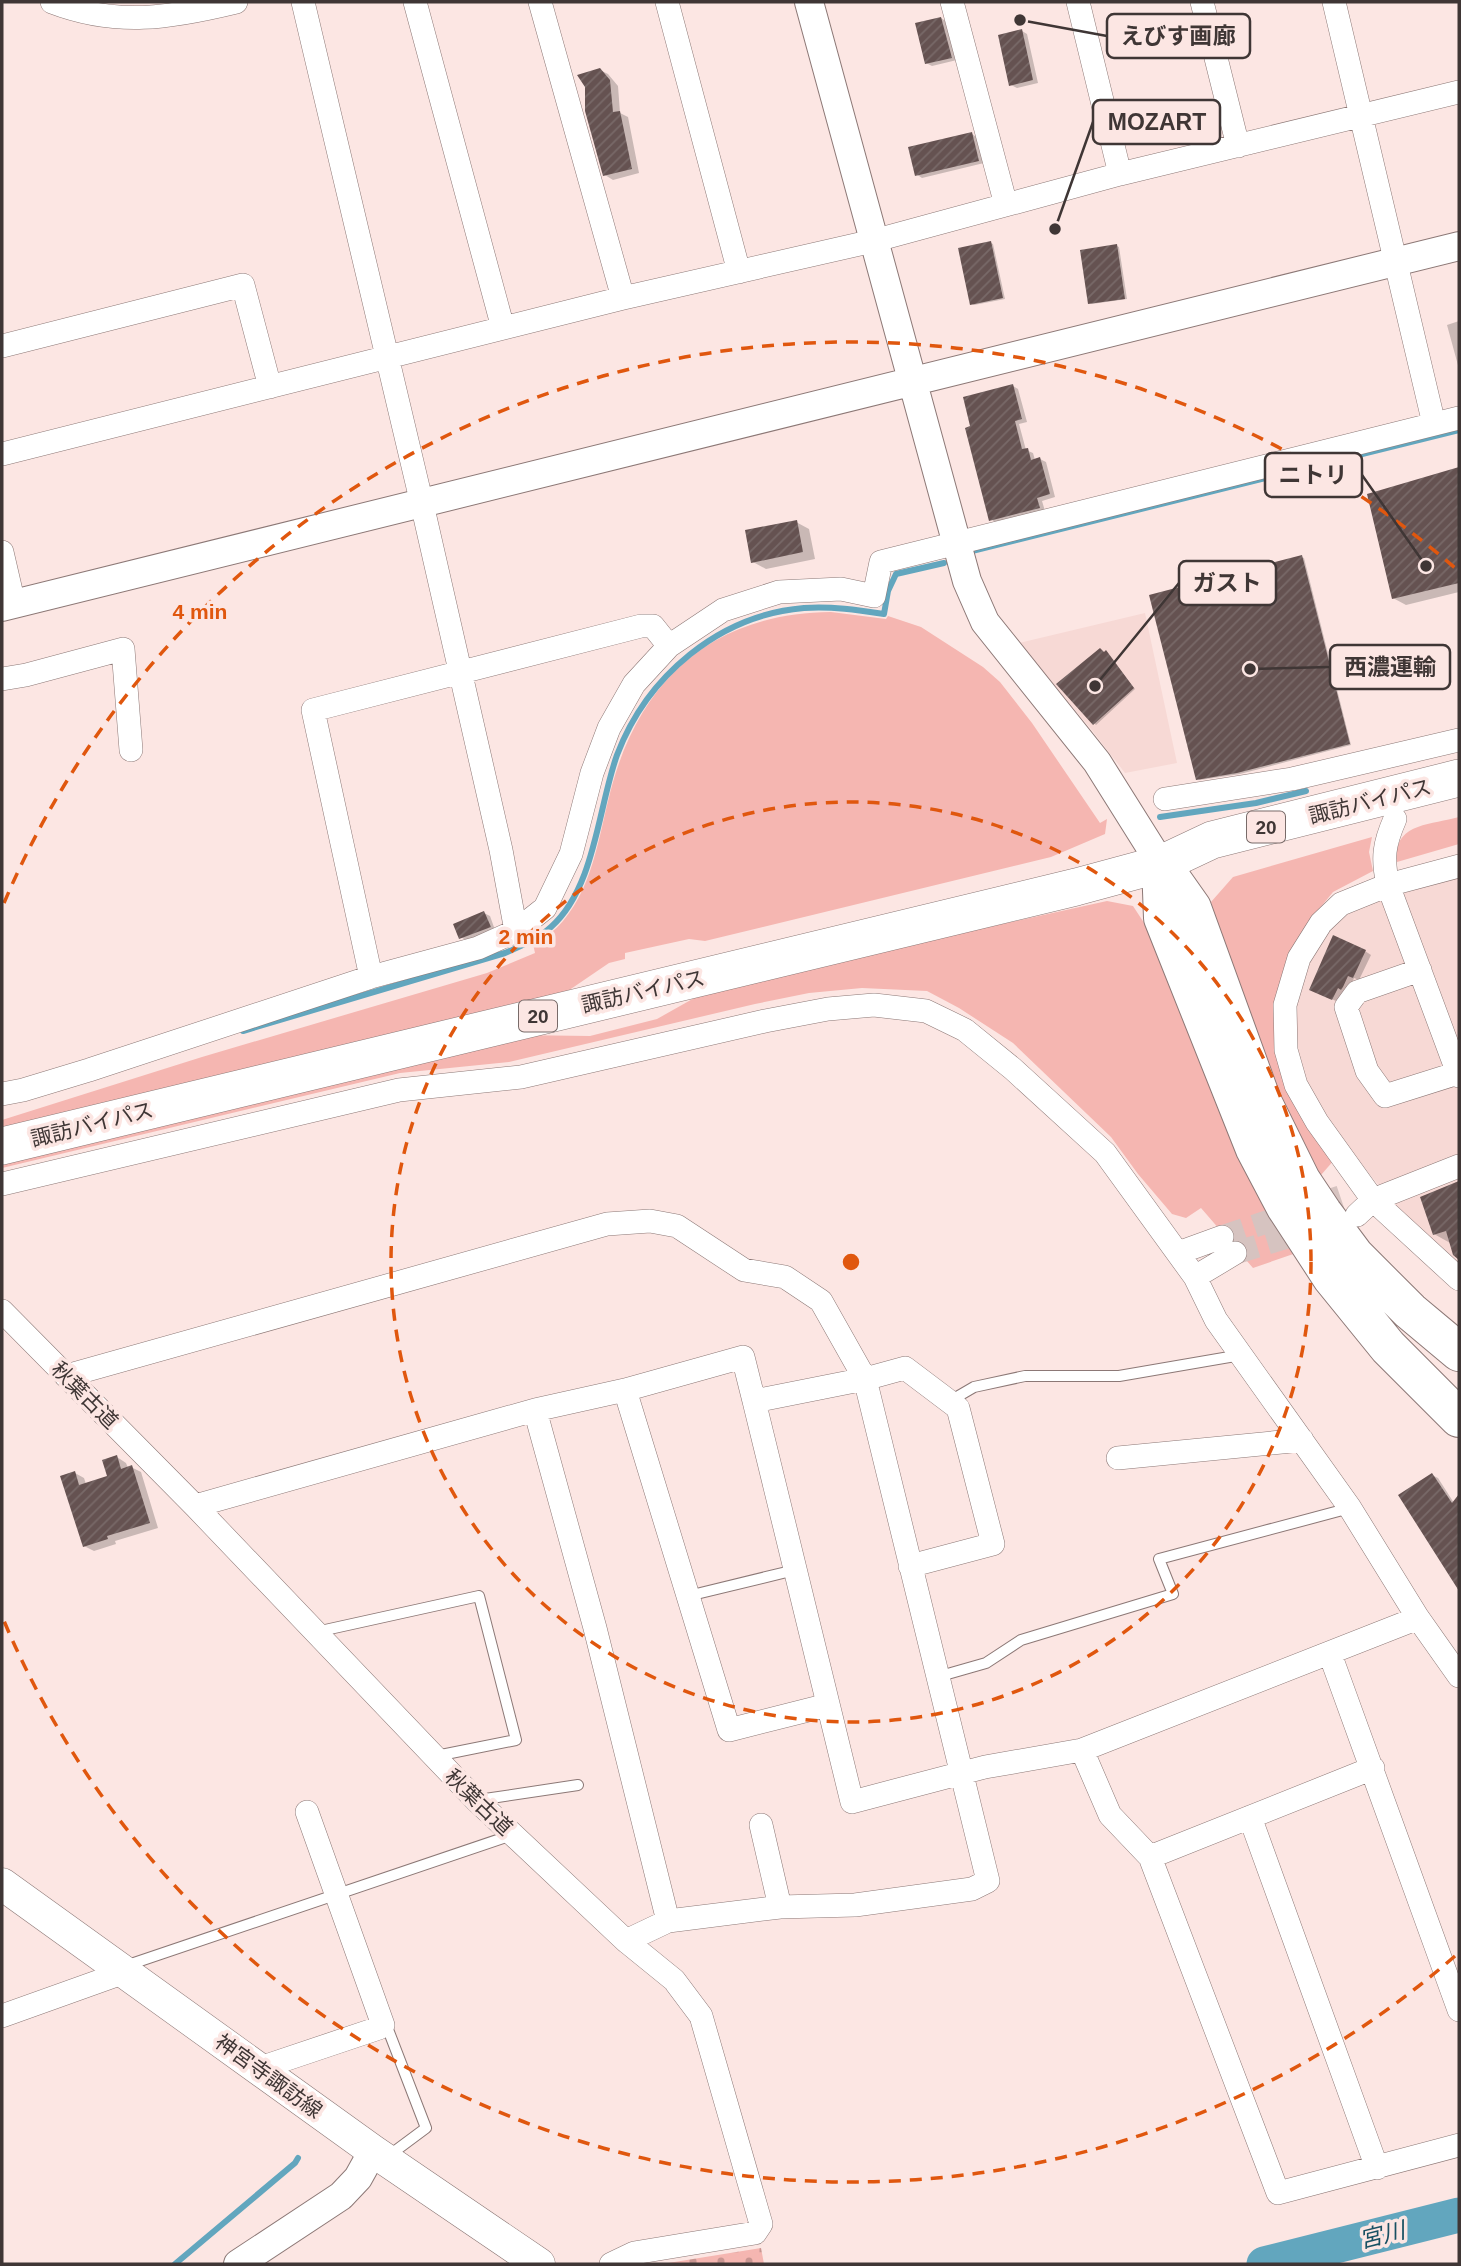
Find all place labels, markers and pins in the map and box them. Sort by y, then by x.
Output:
callout: えびす画廊 [1107,14,1250,58]
callout: MOZART [1093,100,1220,144]
callout: ニトリ [1265,453,1362,497]
callout: ガスト [1179,561,1276,605]
callout: 西濃運輸 [1330,645,1450,689]
centre of rings [839,1250,863,1274]

